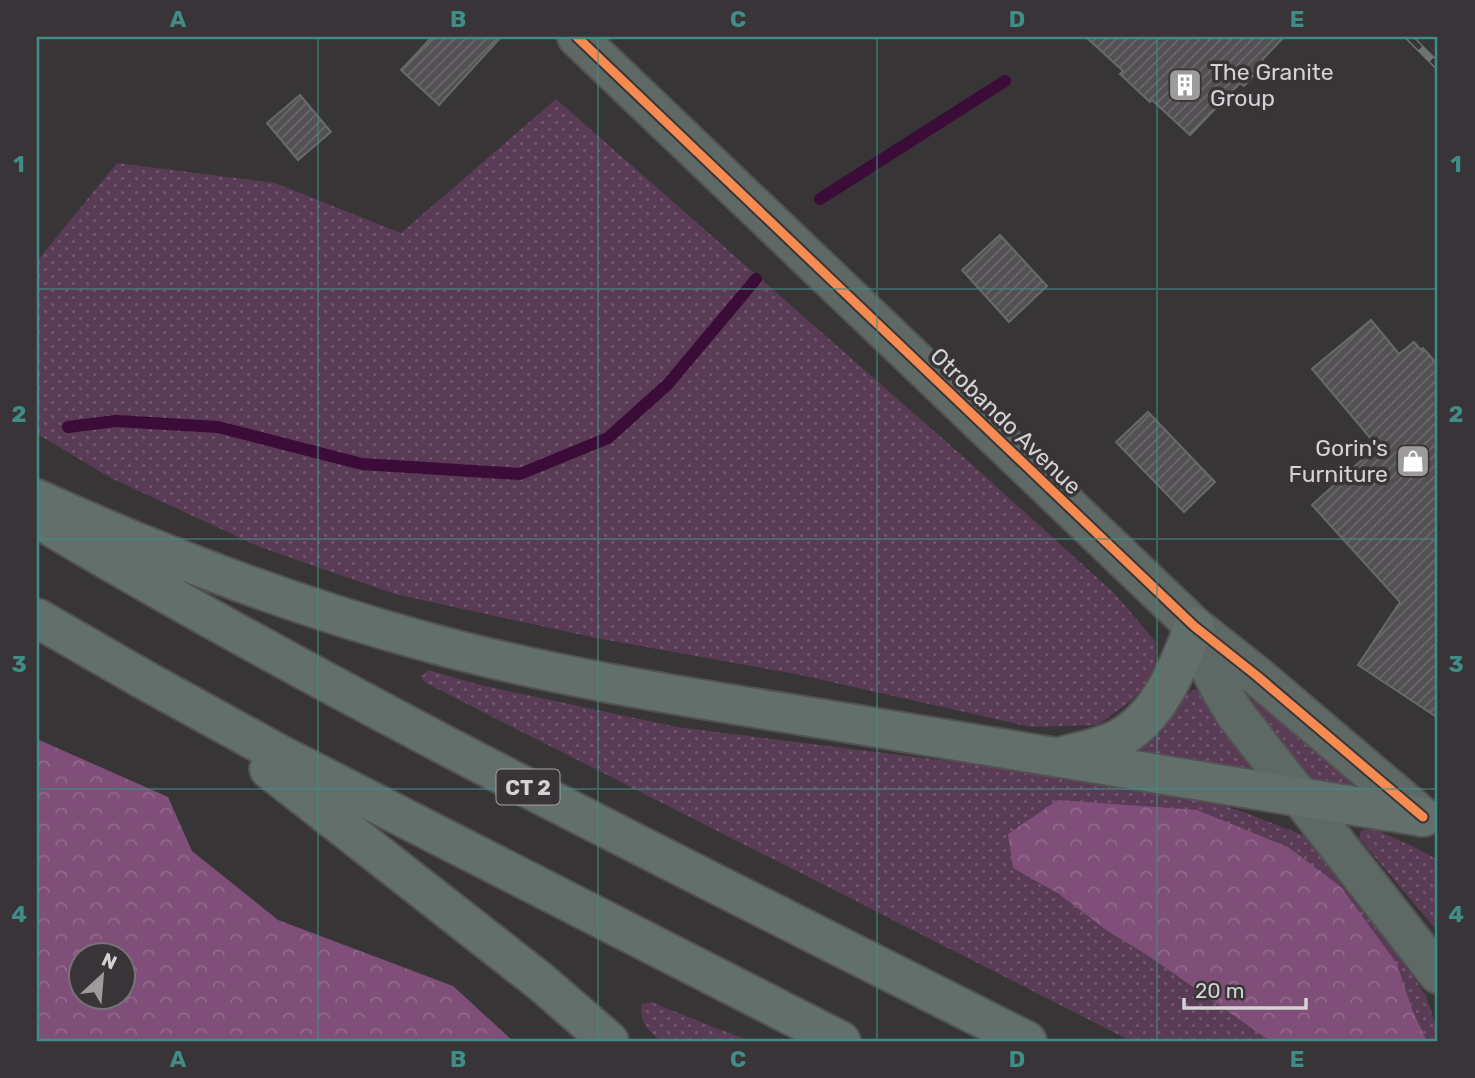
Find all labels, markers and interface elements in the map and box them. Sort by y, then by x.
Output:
text: A [170,5,187,33]
text: B [450,5,466,33]
text: C [730,5,746,33]
text: D [1009,5,1025,33]
text: E [1290,5,1304,33]
place label: The Granite Group [1210,58,1334,112]
building icon: The Granite Group [1166,66,1204,104]
text: 1 [13,150,25,178]
text: 1 [1450,150,1462,178]
street label: Otrobando Avenue [925,342,1087,500]
text: 2 [12,400,26,428]
text: 2 [1449,400,1463,428]
place label: Gorin's Furniture [1288,434,1388,488]
shop icon: Gorin's Furniture [1394,442,1432,480]
text: 3 [11,650,27,678]
text: 3 [1448,650,1464,678]
road number: CT 2 [496,770,560,804]
text: 4 [11,900,27,928]
text: 4 [1448,900,1464,928]
north arrow [66,942,136,1012]
text: N [98,948,120,975]
scale bar [1184,966,1307,1010]
text: 20 m [1195,978,1244,1003]
text: A [170,1045,187,1073]
text: B [450,1045,466,1073]
text: C [730,1045,746,1073]
text: D [1009,1045,1025,1073]
text: E [1290,1045,1304,1073]

